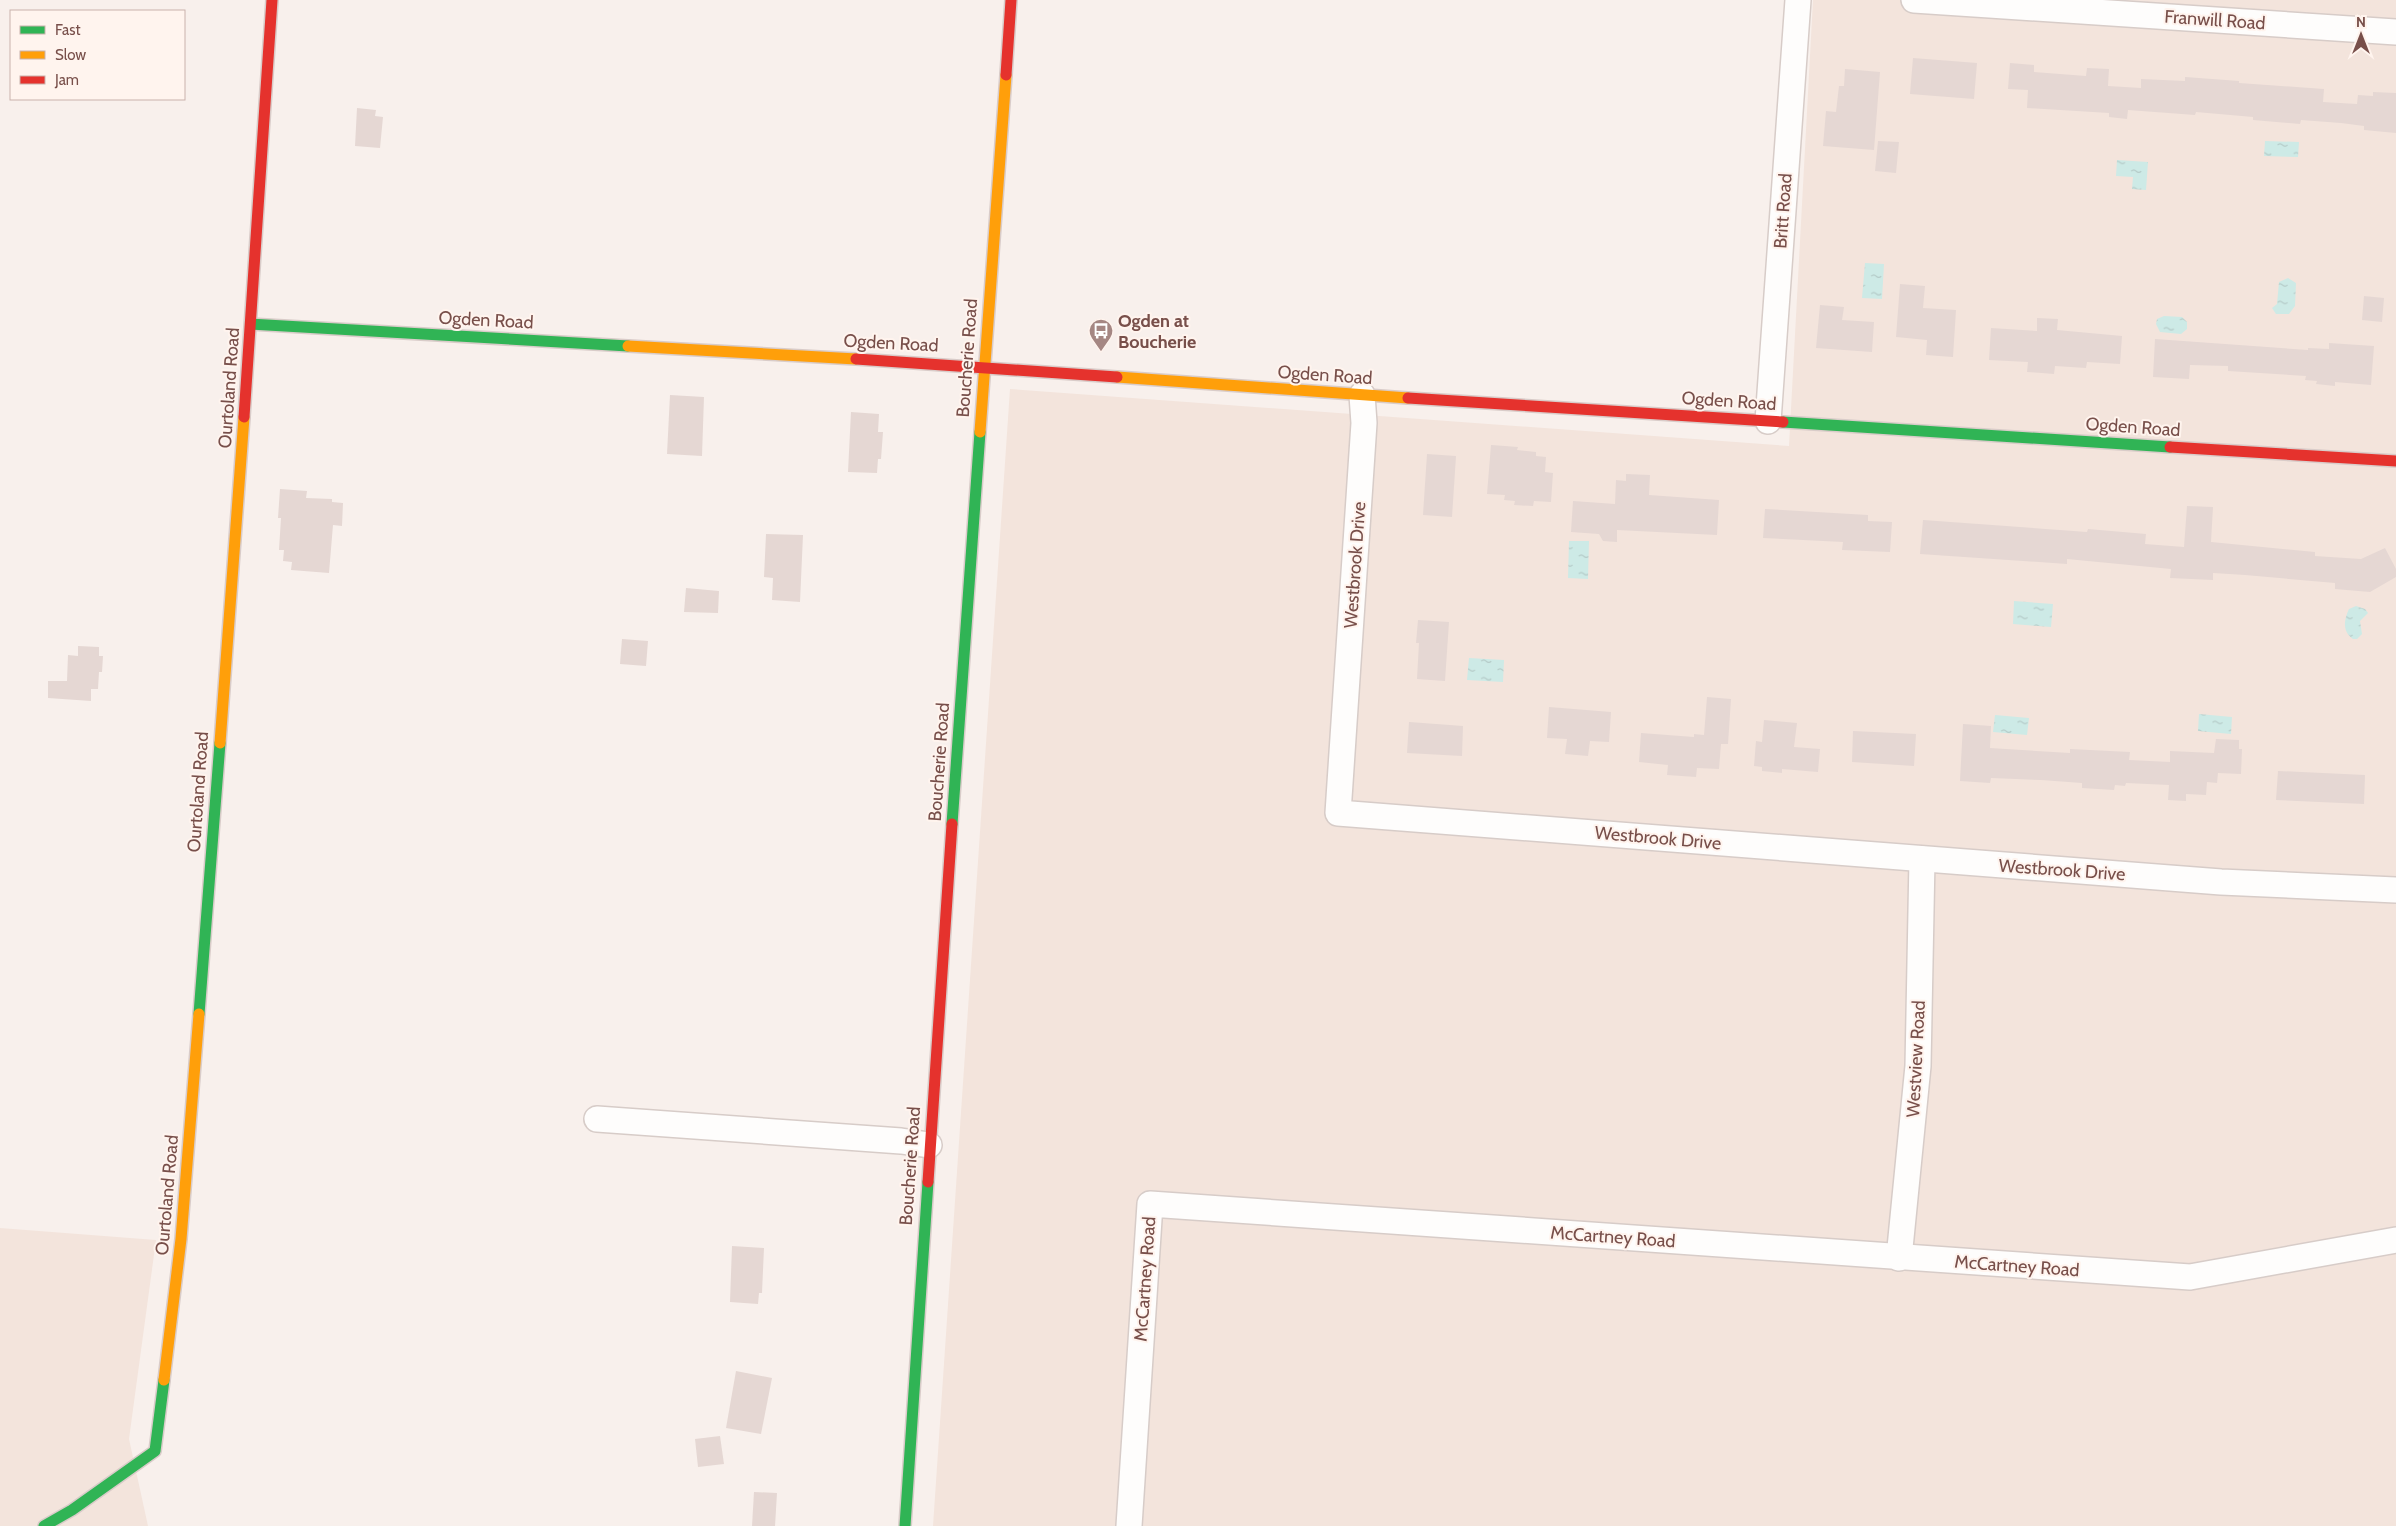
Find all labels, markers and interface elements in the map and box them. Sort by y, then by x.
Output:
street label: Franwill Road [2164,5,2266,35]
legend [10,10,185,100]
north arrow [2336,10,2386,60]
text: N [2356,13,2366,31]
text: Fast [55,21,80,39]
text: Slow [55,46,86,64]
text: Jam [54,71,79,89]
street label: Britt Road [1769,173,1797,249]
street label: Boucherie Road [952,298,982,418]
street label: Ogden Road [438,307,534,333]
place label: Ogden at Boucherie [1118,310,1196,353]
bus stop icon: Ogden at Boucherie [1088,318,1114,352]
street label: Ourtoland Road [214,327,244,449]
street label: Ogden Road [843,330,939,356]
street label: Ogden Road [1277,361,1373,389]
street label: Ogden Road [1681,387,1777,415]
street label: Ogden Road [2085,413,2181,441]
street label: Westbrook Drive [1340,501,1370,629]
street label: Boucherie Road [924,702,954,822]
street label: Ourtoland Road [183,731,213,853]
street label: Westbrook Drive [1594,822,1722,854]
street label: Westbrook Drive [1998,855,2126,885]
street label: Westview Road [1902,1000,1930,1118]
street label: Boucherie Road [895,1106,925,1226]
street label: Ourtoland Road [151,1134,183,1256]
street label: McCartney Road [1130,1216,1160,1342]
street label: McCartney Road [1550,1222,1676,1252]
street label: McCartney Road [1954,1251,2080,1281]

